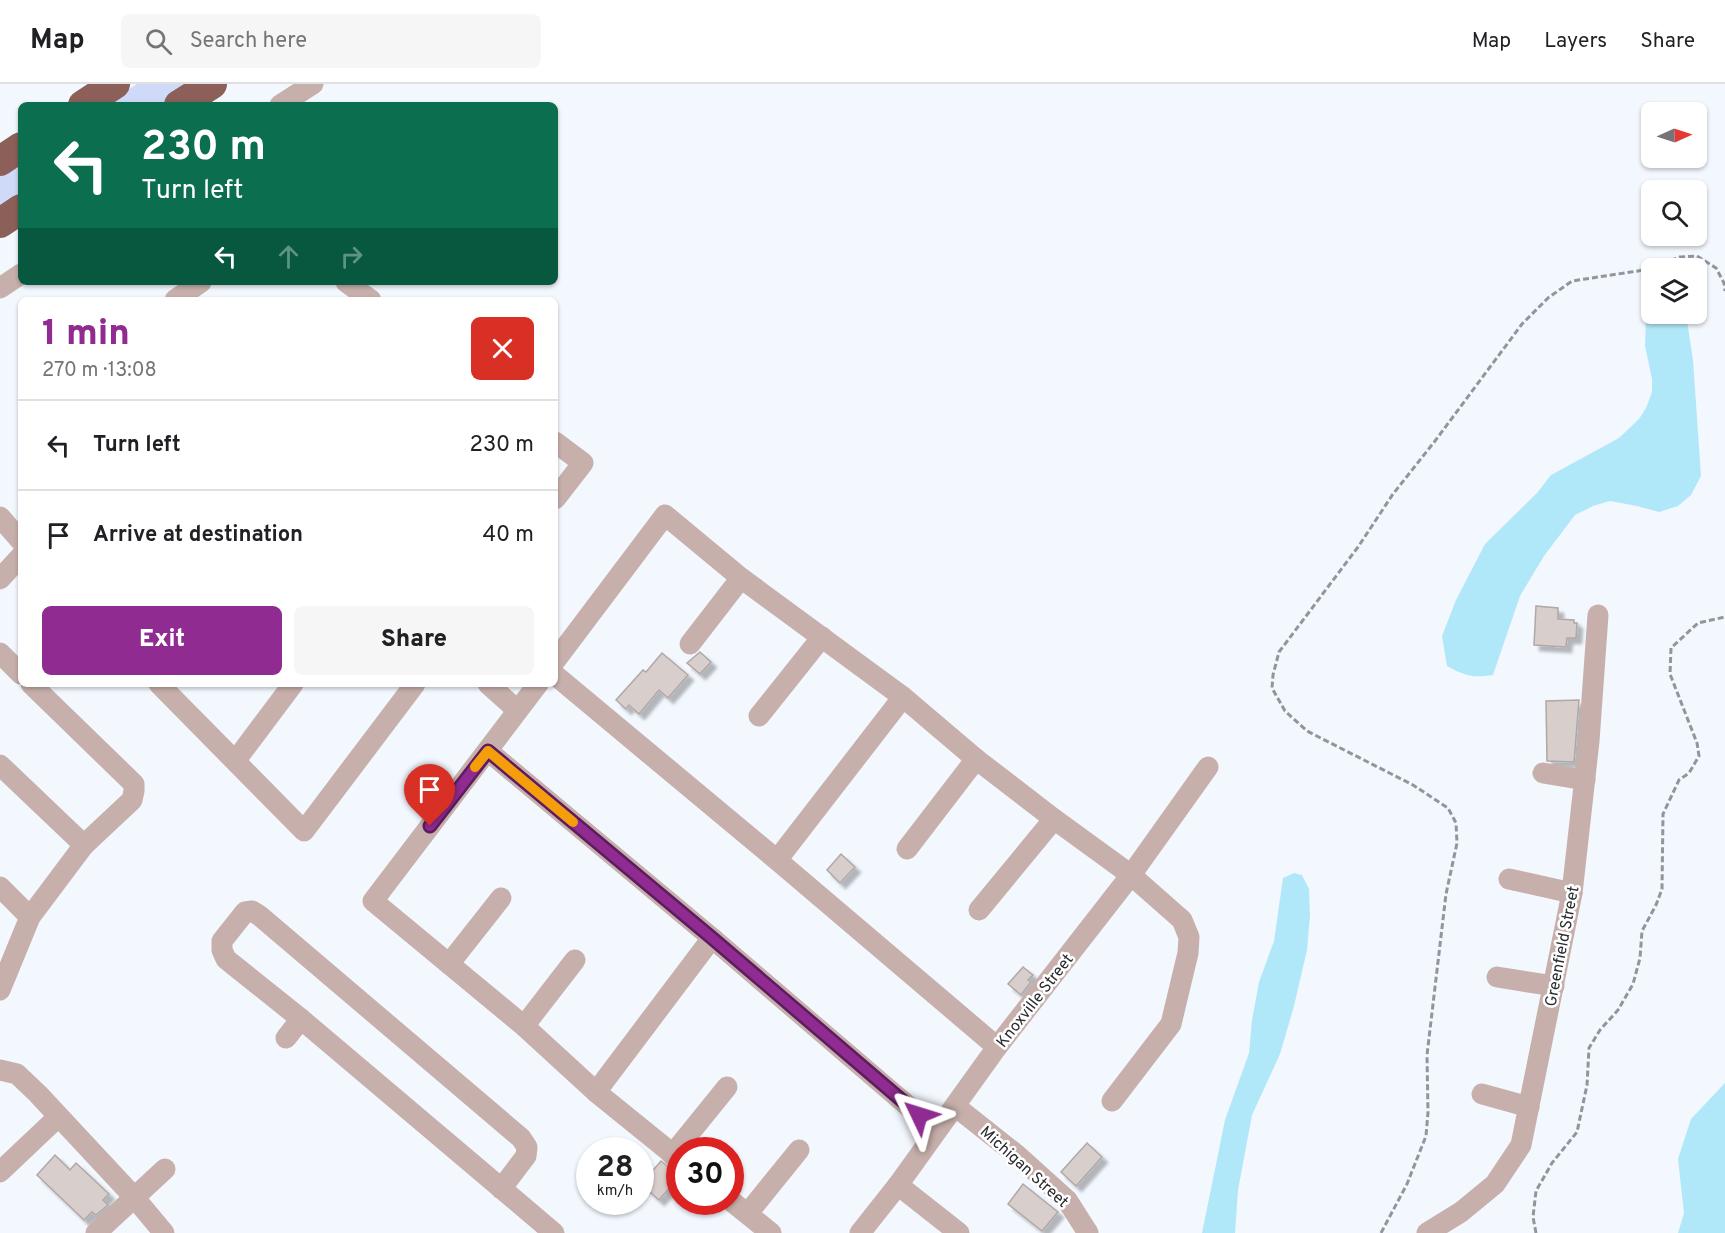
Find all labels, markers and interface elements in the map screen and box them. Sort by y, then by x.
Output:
search box [121,14,541,68]
text: Map [30,23,85,59]
icon: search [142,25,175,58]
text: Search here [190,28,307,55]
text: Map [1472,28,1511,55]
text: Layers [1544,28,1607,55]
text: Share [1640,28,1695,55]
north arrow [1641,102,1707,168]
map controls [1641,102,1707,324]
text: 230 m [141,122,266,175]
icon: left [42,126,120,204]
text: Turn left [141,174,243,208]
button: search [1641,180,1707,246]
icon: left [209,240,242,273]
icon: ahead [272,240,305,273]
icon: right [335,240,368,273]
button: layers [1641,258,1707,324]
text: 1 min [42,312,130,358]
button: close [471,317,534,380]
text: 270 m · 13:08 [42,358,157,384]
icon: left [42,429,75,462]
text: Turn left [93,432,181,459]
text: 230 m [470,432,534,459]
icon: arrive [42,519,75,552]
text: Arrive at destination [93,522,303,549]
text: 40 m [482,522,534,549]
button: Exit [42,606,282,675]
button: Share [294,606,534,675]
pin [404,764,455,826]
icon: arrive [413,773,446,806]
street label: Greenfield Street [1541,884,1584,1008]
street label: Knoxville Street [993,950,1078,1052]
position arrow [887,1083,951,1147]
street label: Michigan Street [975,1122,1072,1213]
speed limit sign: 30 [666,1137,744,1215]
text: 28 [596,1150,634,1187]
text: km/h [597,1182,633,1201]

